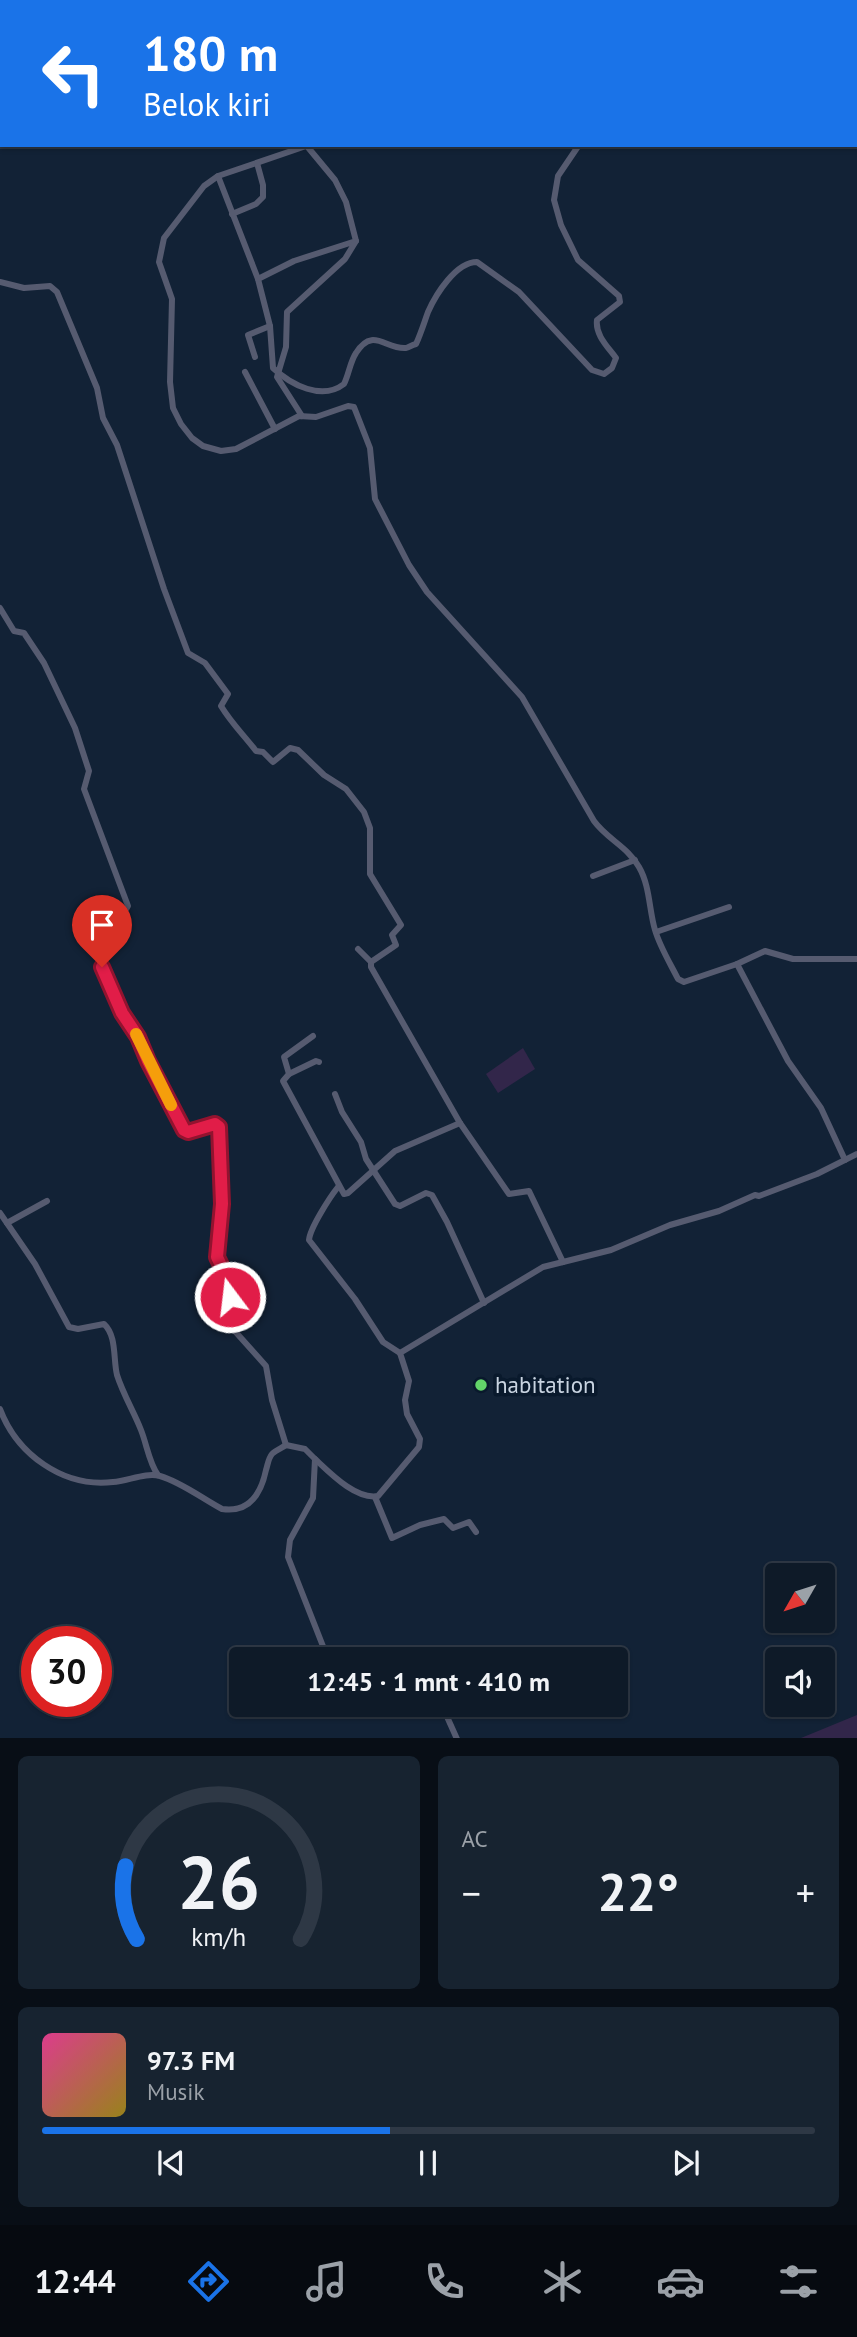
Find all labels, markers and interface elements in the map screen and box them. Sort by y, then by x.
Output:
text: 180 m [143,21,278,85]
icon: left [28,28,119,119]
text: Belok kiri [143,83,271,125]
pin [72,895,132,967]
icon: arrive [83,906,121,944]
position arrow [193,1260,267,1334]
place label: habitation [495,1370,596,1399]
marker: habitation [473,1377,489,1393]
north arrow [765,1563,835,1633]
map controls [765,1563,835,1717]
speed limit sign: 30 [21,1626,112,1717]
button: sound [765,1647,835,1717]
text: 12:45 · 1 mnt · 410 m [307,1665,550,1698]
text: AC [462,1824,488,1853]
text: 26 [177,1835,260,1929]
text: 22° [597,1858,679,1925]
text: − [462,1868,481,1917]
text: + [796,1868,815,1917]
text: km/h [191,1920,246,1952]
text: 97.3 FM [147,2044,235,2077]
text: Musik [147,2077,204,2106]
icon: previous [152,2144,190,2182]
icon: pause [409,2144,447,2182]
icon: next [667,2144,705,2182]
icon: directions [184,2257,233,2306]
icon: music [302,2257,351,2306]
icon: phone [420,2257,469,2306]
icon: climate [538,2257,587,2306]
icon: car [656,2257,705,2306]
icon: filters [774,2257,823,2306]
text: 12:44 [34,2260,116,2302]

